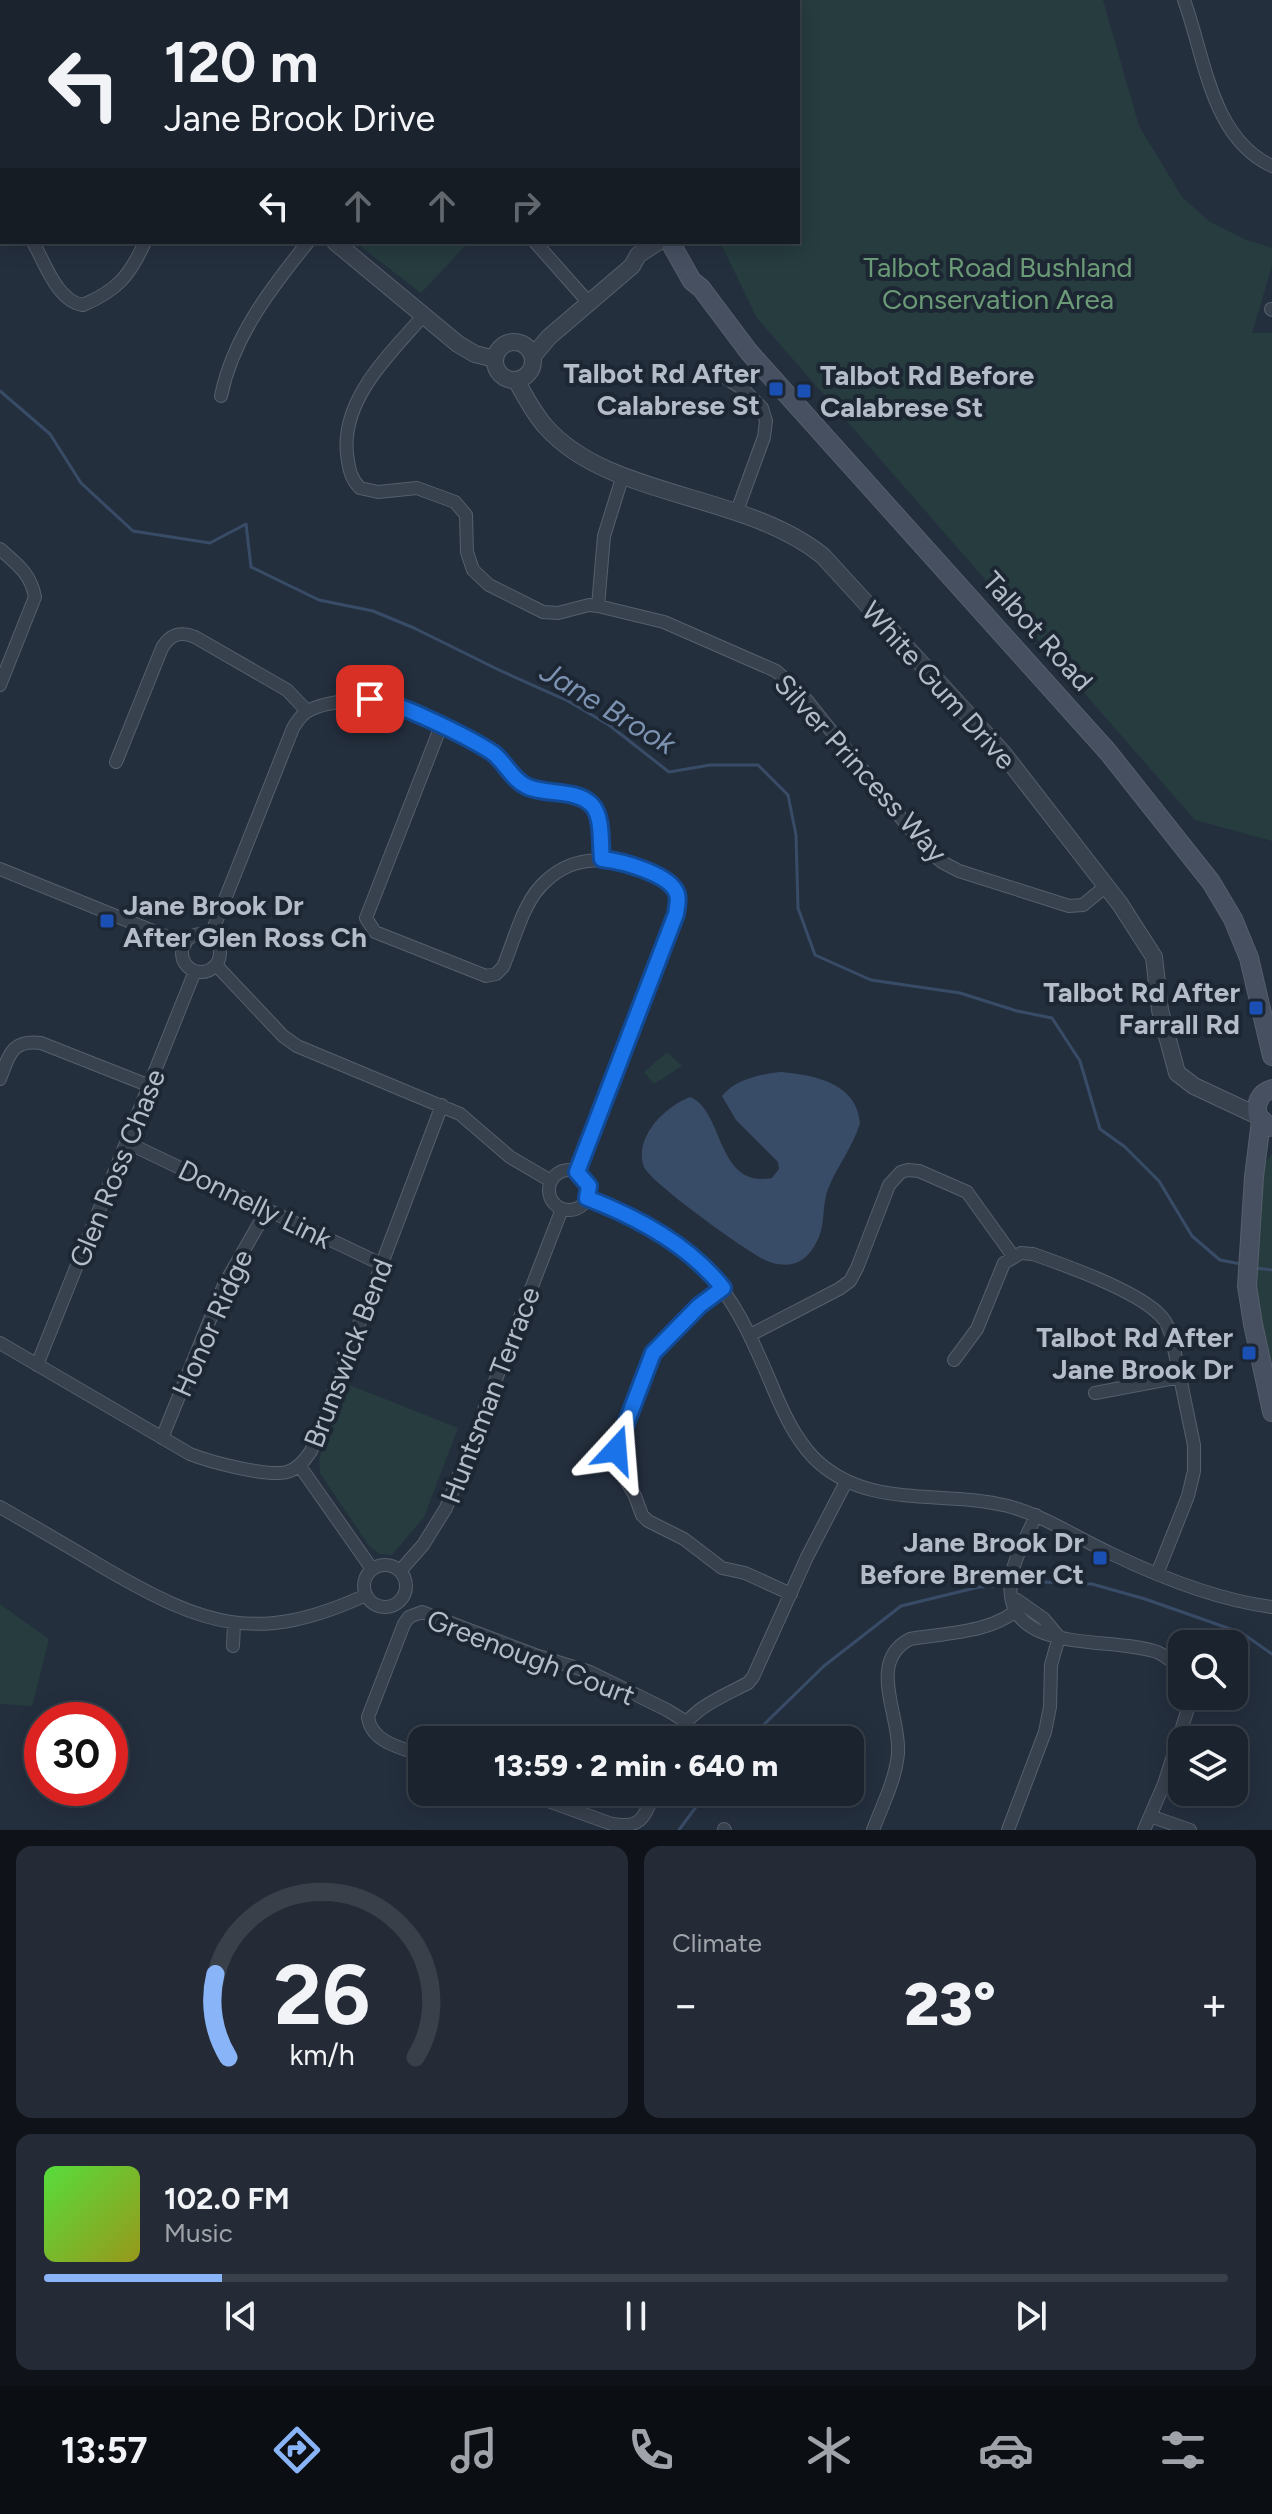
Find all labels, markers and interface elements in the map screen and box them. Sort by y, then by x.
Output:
text: 120 m [164,29,319,96]
icon: left [32,32,136,136]
text: Jane Brook Drive [164,97,435,140]
icon: left [252,184,296,228]
icon: ahead [336,184,380,228]
icon: ahead [420,184,464,228]
icon: right [504,184,548,228]
park label: Talbot Road Bushland Conservation Area [863,250,1133,316]
place label: Talbot Rd After Calabrese St [563,356,760,422]
place label: Talbot Rd Before Calabrese St [820,358,1034,424]
marker: Talbot Rd After Calabrese St [767,380,785,398]
marker: Talbot Rd Before Calabrese St [795,382,813,400]
street label: Talbot Road [976,564,1100,698]
street label: White Gum Drive [855,594,1023,776]
water label: Jane Brook [533,652,684,763]
pin [336,665,404,733]
street label: Silver Princess Way [768,667,955,869]
icon: arrive [348,677,392,721]
place label: Jane Brook Dr After Glen Ross Ch [123,888,367,954]
marker: Jane Brook Dr After Glen Ross Ch [98,912,116,930]
place label: Talbot Rd After Farrall Rd [1043,975,1240,1041]
marker: Talbot Rd After Farrall Rd [1247,999,1265,1017]
street label: Glen Ross Chase [62,1064,172,1272]
street label: Donnelly Link [173,1152,338,1256]
street label: Honor Ridge [164,1244,260,1402]
street label: Brunswick Bend [296,1254,400,1452]
street label: Huntsman Terrace [433,1282,547,1508]
place label: Talbot Rd After Jane Brook Dr [1036,1320,1233,1386]
marker: Talbot Rd After Jane Brook Dr [1240,1344,1258,1362]
position arrow [574,1408,658,1492]
place label: Jane Brook Dr Before Bremer Ct [860,1525,1084,1591]
marker: Jane Brook Dr Before Bremer Ct [1091,1549,1109,1567]
street label: Greenough Court [422,1602,640,1712]
map controls [1168,1630,1248,1806]
button: search [1168,1630,1248,1710]
speed limit sign: 30 [24,1702,128,1806]
button: layers [1168,1726,1248,1806]
text: 13:59 · 2 min · 640 m [494,1747,778,1784]
text: Climate [672,1927,762,1959]
text: 26 [274,1945,370,2045]
text: 23° [904,1968,996,2040]
text: − [672,1978,699,2031]
text: + [1201,1978,1228,2031]
text: km/h [289,2038,355,2072]
text: 102.0 FM [164,2180,290,2217]
text: Music [164,2217,233,2249]
icon: previous [219,2294,263,2338]
icon: pause [614,2294,658,2338]
icon: next [1009,2294,1053,2338]
icon: directions [269,2422,325,2478]
icon: music [446,2422,502,2478]
icon: phone [623,2422,679,2478]
icon: climate [801,2422,857,2478]
icon: car [978,2422,1034,2478]
icon: filters [1155,2422,1211,2478]
text: 13:57 [61,2429,148,2472]

